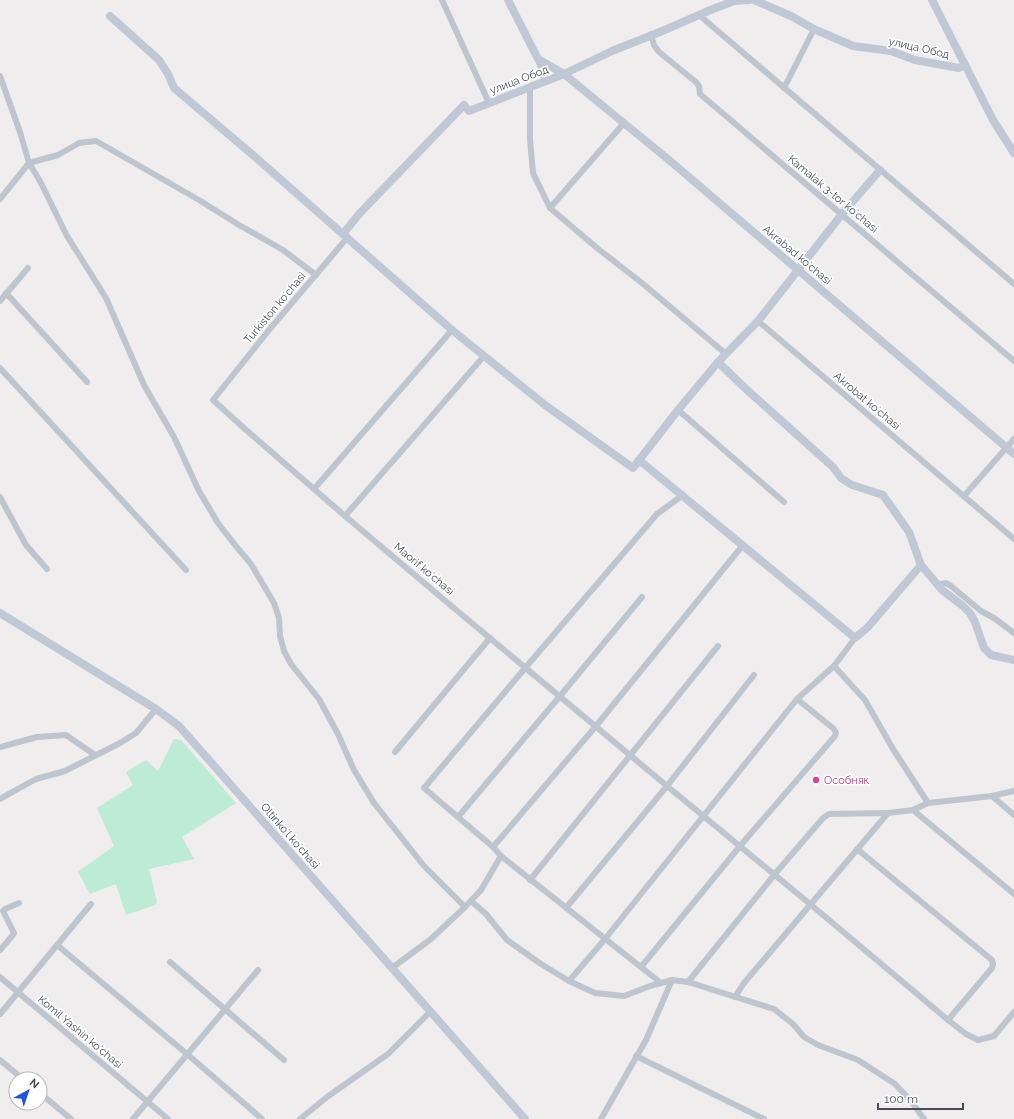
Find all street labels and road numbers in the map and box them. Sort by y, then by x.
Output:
street label: улица Обод [887,35,951,61]
street label: улица Обод [488,63,551,97]
street label: Kamalak 3-tor koʻchasi [785,152,881,236]
street label: Akrabad koʻchasi [760,223,834,287]
street label: Turkiston koʻchasi [241,270,309,346]
street label: Akrobat koʻchasi [831,369,903,433]
street label: Maorif koʻchasi [391,540,457,598]
street label: Oltinkoʻl koʻchasi [258,800,322,872]
street label: Komil Yashin koʻchasi [35,993,125,1071]

